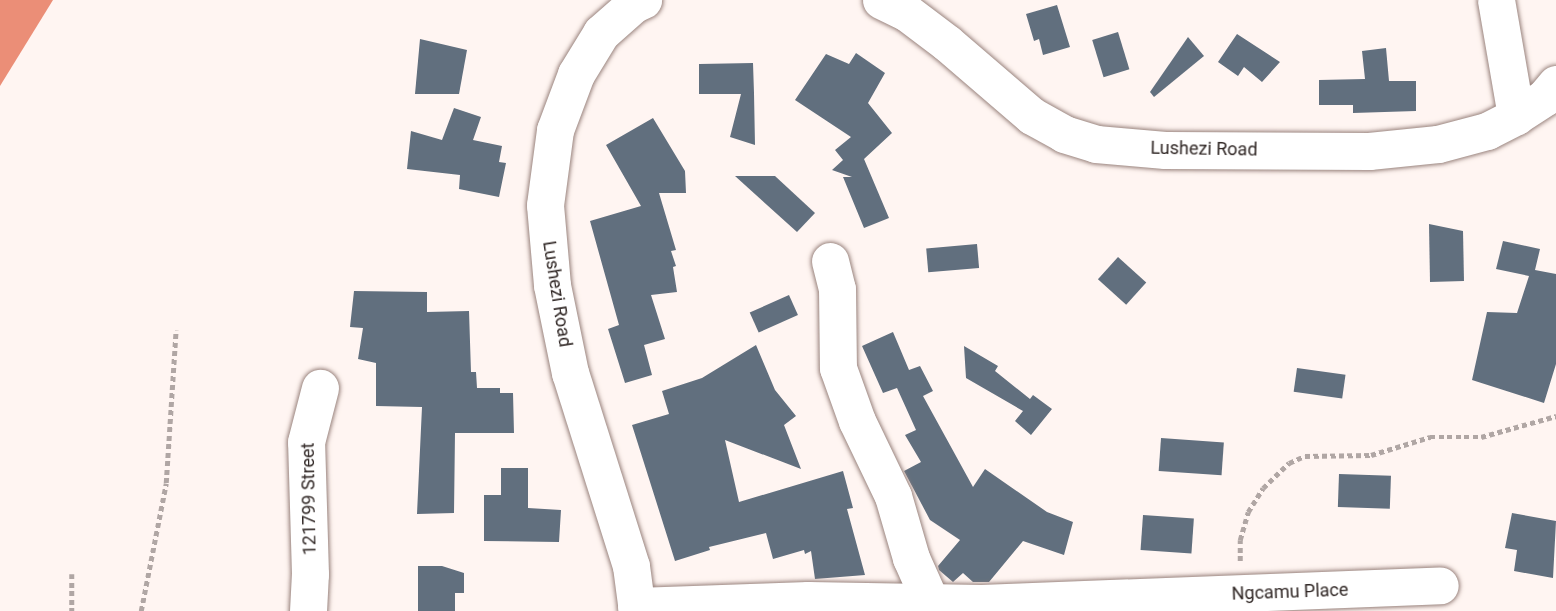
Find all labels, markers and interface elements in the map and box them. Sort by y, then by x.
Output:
street label: Lushezi Road [1150,137,1258,161]
street label: Lushezi Road [538,239,576,349]
street label: 121799 Street [297,442,321,556]
street label: Ngcamu Place [1231,579,1349,605]

